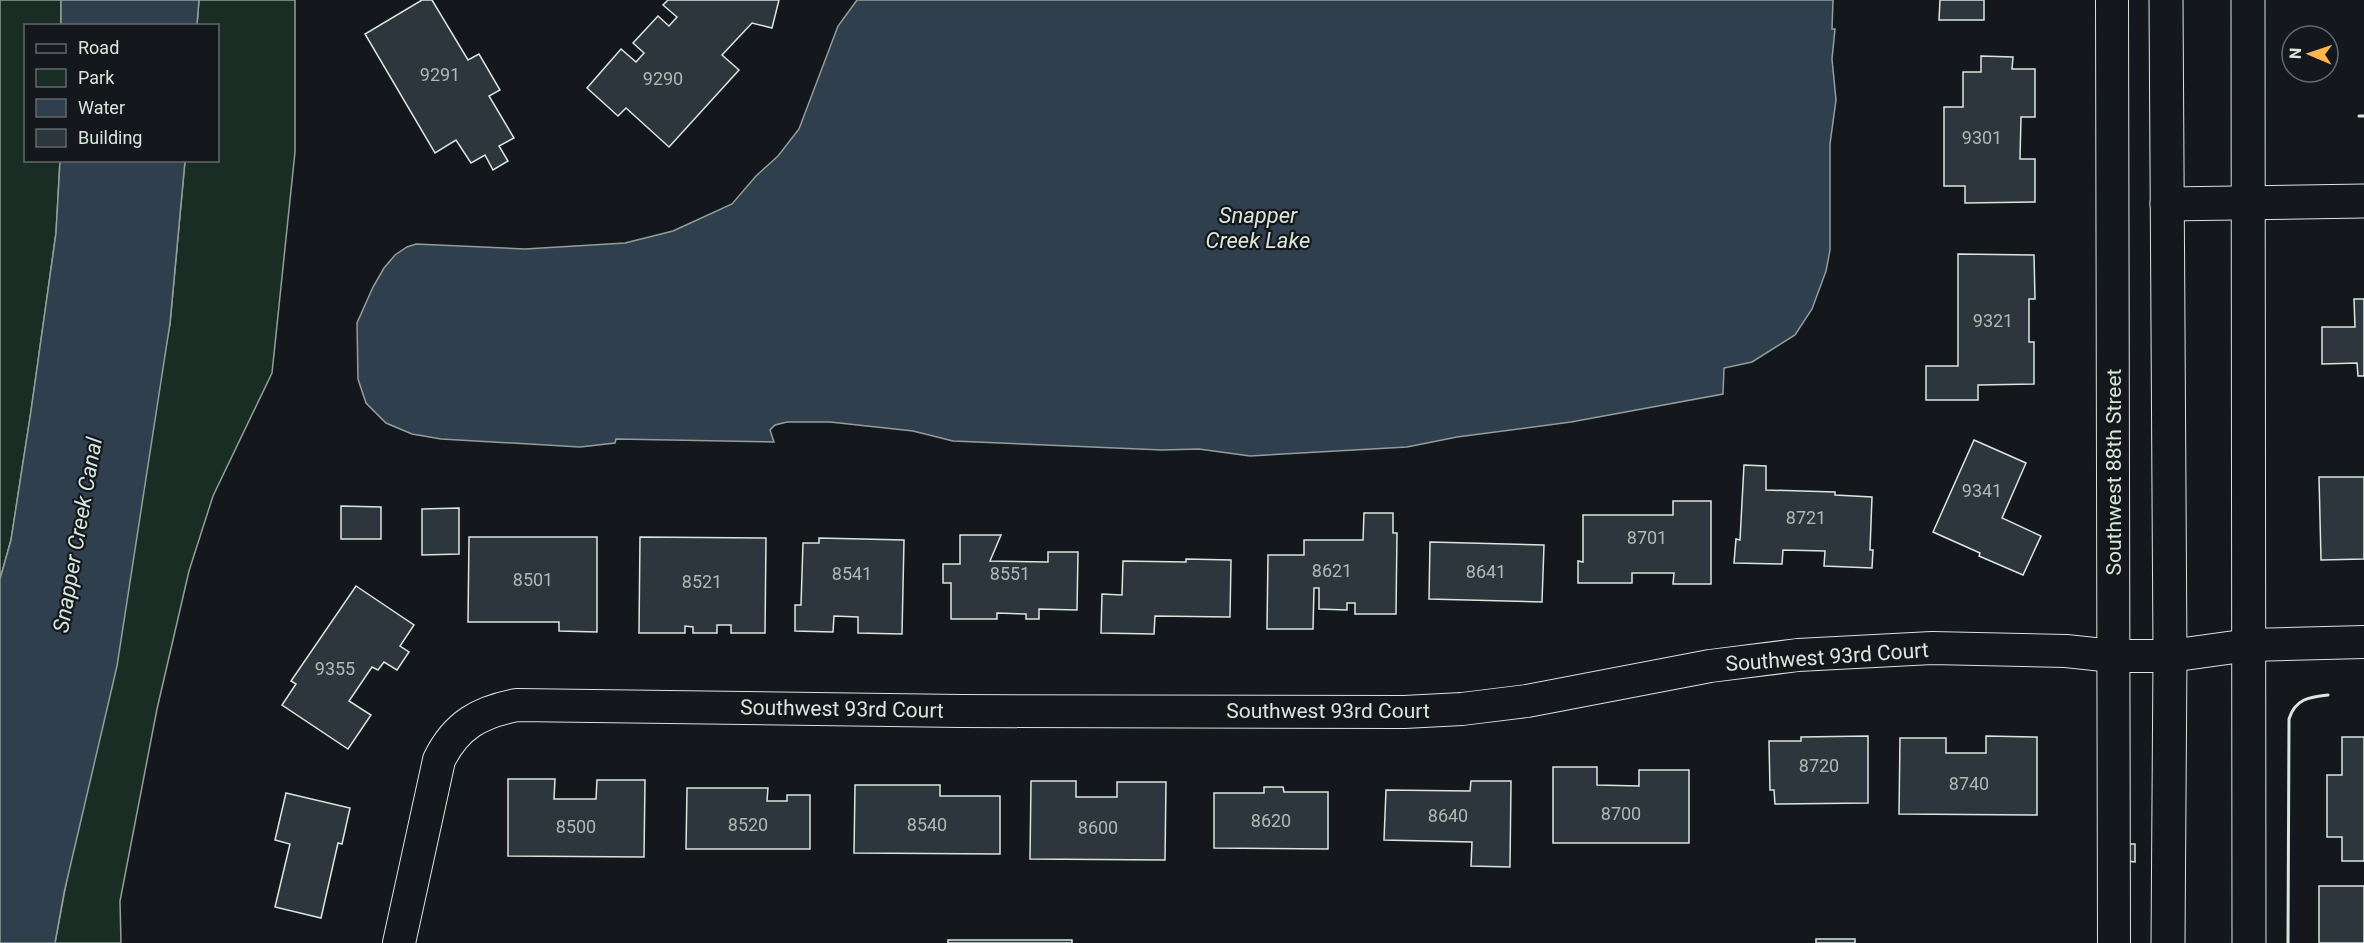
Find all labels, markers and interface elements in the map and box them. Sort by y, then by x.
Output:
legend [24,24,219,162]
north arrow [2280,24,2340,84]
text: Road [78,37,119,58]
text: N [2286,48,2305,59]
house number: 9291 [420,64,460,85]
text: Park [78,67,115,88]
house number: 9290 [643,68,683,89]
text: Water [78,97,125,118]
text: Building [78,127,142,148]
house number: 9301 [1962,127,2002,148]
water label: Snapper Creek Lake [1206,203,1310,253]
house number: 9321 [1973,310,2013,331]
street label: Southwest 88th Street [2102,368,2126,575]
water label: Snapper Creek Canal [48,435,107,635]
house number: 9341 [1962,480,2002,501]
house number: 8721 [1786,507,1826,528]
house number: 8701 [1627,527,1667,548]
house number: 8621 [1312,560,1352,581]
house number: 8641 [1466,561,1506,582]
house number: 8541 [832,563,872,584]
house number: 8551 [990,563,1030,584]
house number: 8501 [513,569,553,590]
house number: 8521 [682,571,722,592]
street label: Southwest 93rd Court [1725,638,1930,676]
house number: 9355 [315,658,355,679]
street label: Southwest 93rd Court [740,695,944,723]
street label: Southwest 93rd Court [1226,699,1430,723]
house number: 8720 [1799,755,1839,776]
house number: 8740 [1949,773,1989,794]
house number: 8700 [1601,803,1641,824]
house number: 8640 [1428,805,1468,826]
house number: 8620 [1251,810,1291,831]
house number: 8520 [728,814,768,835]
house number: 8540 [907,814,947,835]
house number: 8500 [556,816,596,837]
house number: 8600 [1078,817,1118,838]

